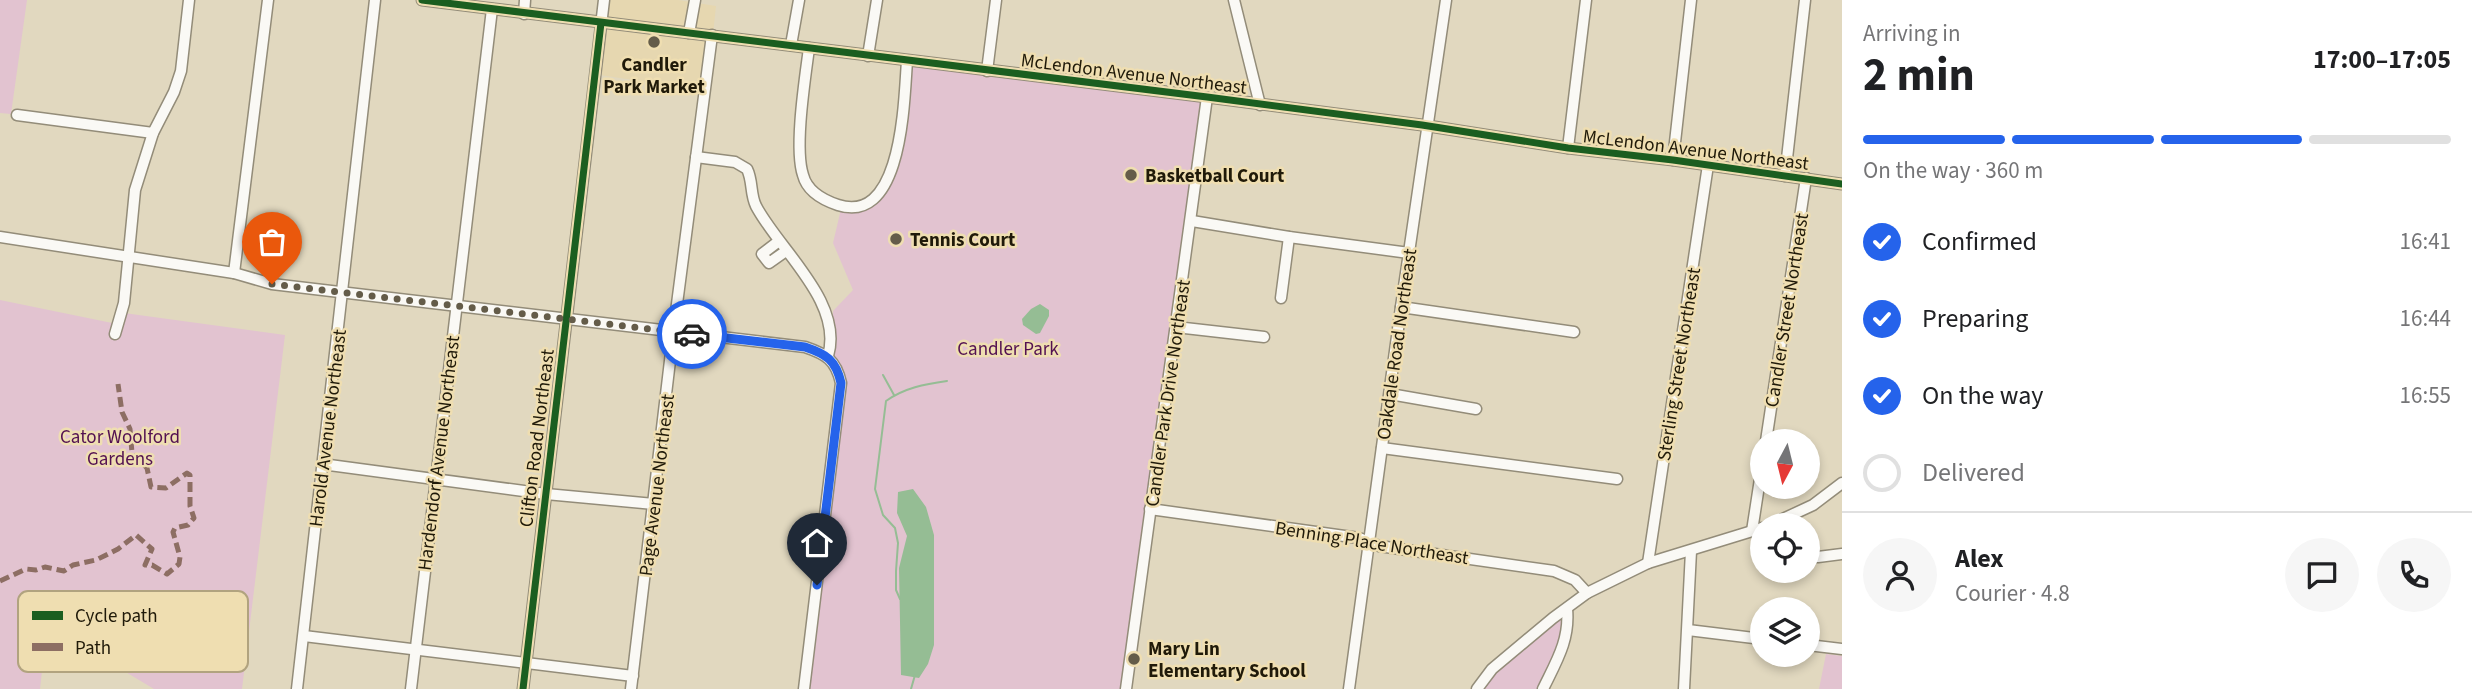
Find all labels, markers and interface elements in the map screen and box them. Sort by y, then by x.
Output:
text: Arriving in [1863,17,1961,50]
marker: Candler Park Market [646,34,662,50]
text: 17:00–17:05 [2313,41,2451,78]
text: 2 min [1863,43,1975,108]
street label: McLendon Avenue Northeast [1019,47,1249,102]
place label: Candler Park Market [603,52,705,101]
street label: McLendon Avenue Northeast [1581,123,1811,178]
text: On the way · 360 m [1863,154,2043,187]
place label: Basketball Court [1145,163,1284,190]
marker: Basketball Court [1123,167,1139,183]
street label: Candler Street Northeast [1759,211,1816,409]
pin [242,212,302,284]
icon: bag [253,223,291,261]
icon: check [1863,223,1901,261]
text: Confirmed [1922,223,2037,260]
text: 16:41 [2400,225,2451,258]
place label: Tennis Court [910,227,1015,254]
marker: Tennis Court [888,231,904,247]
street label: Oakdale Road Northeast [1371,246,1424,442]
street label: Sterling Street Northeast [1651,265,1708,463]
street label: Candler Park Drive Northeast [1139,277,1198,508]
courier [657,299,727,369]
icon: check [1863,300,1901,338]
text: Preparing [1922,300,2028,337]
text: 16:44 [2400,302,2451,335]
icon: car [673,315,711,353]
street label: Harold Avenue Northeast [303,327,354,529]
street label: Hardendorf Avenue Northeast [412,334,467,572]
park label: Candler Park [957,336,1059,363]
street label: Clifton Road Northeast [513,347,562,529]
icon: check [1863,377,1901,415]
text: On the way [1922,377,2043,414]
text: 16:55 [2400,379,2451,412]
street label: Page Avenue Northeast [633,392,682,578]
park label: Cator Woolford Gardens [60,424,180,473]
north arrow [1750,429,1820,499]
map controls [1750,429,1820,667]
text: Delivered [1922,454,2025,491]
pin [787,513,847,585]
button: locate [1750,513,1820,583]
street label: Benning Place Northeast [1273,515,1471,572]
icon: home [798,524,836,562]
button: person [1863,538,1937,612]
button: chat [2285,538,2359,612]
button: phone [2377,538,2451,612]
text: Alex [1955,540,2004,577]
text: Courier · 4.8 [1955,577,2070,610]
legend [18,591,248,672]
button: layers [1750,597,1820,667]
text: Cycle path [75,603,157,630]
text: Path [75,635,111,662]
place label: Mary Lin Elementary School [1148,636,1306,685]
marker: Mary Lin Elementary School [1126,651,1142,667]

